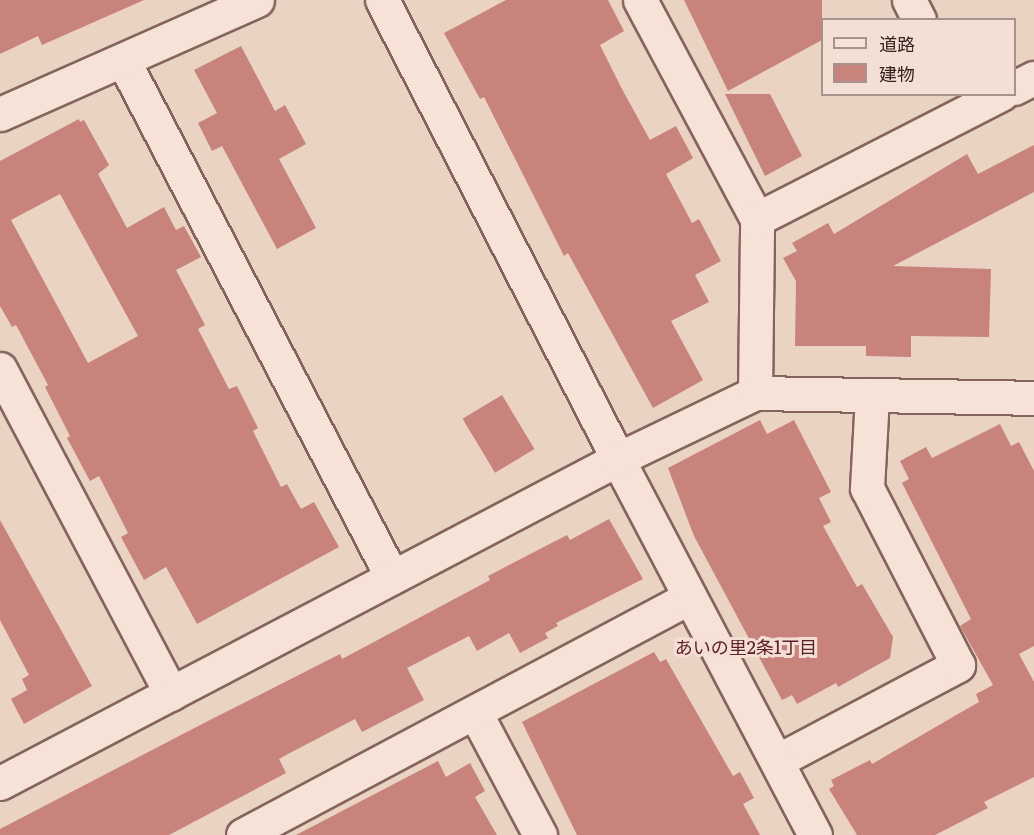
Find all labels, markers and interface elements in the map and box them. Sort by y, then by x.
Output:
legend [821,18,1016,96]
text: 道路 [879,30,915,57]
text: 建物 [879,60,915,87]
district label: あいの里2条1丁目 [675,636,817,658]

